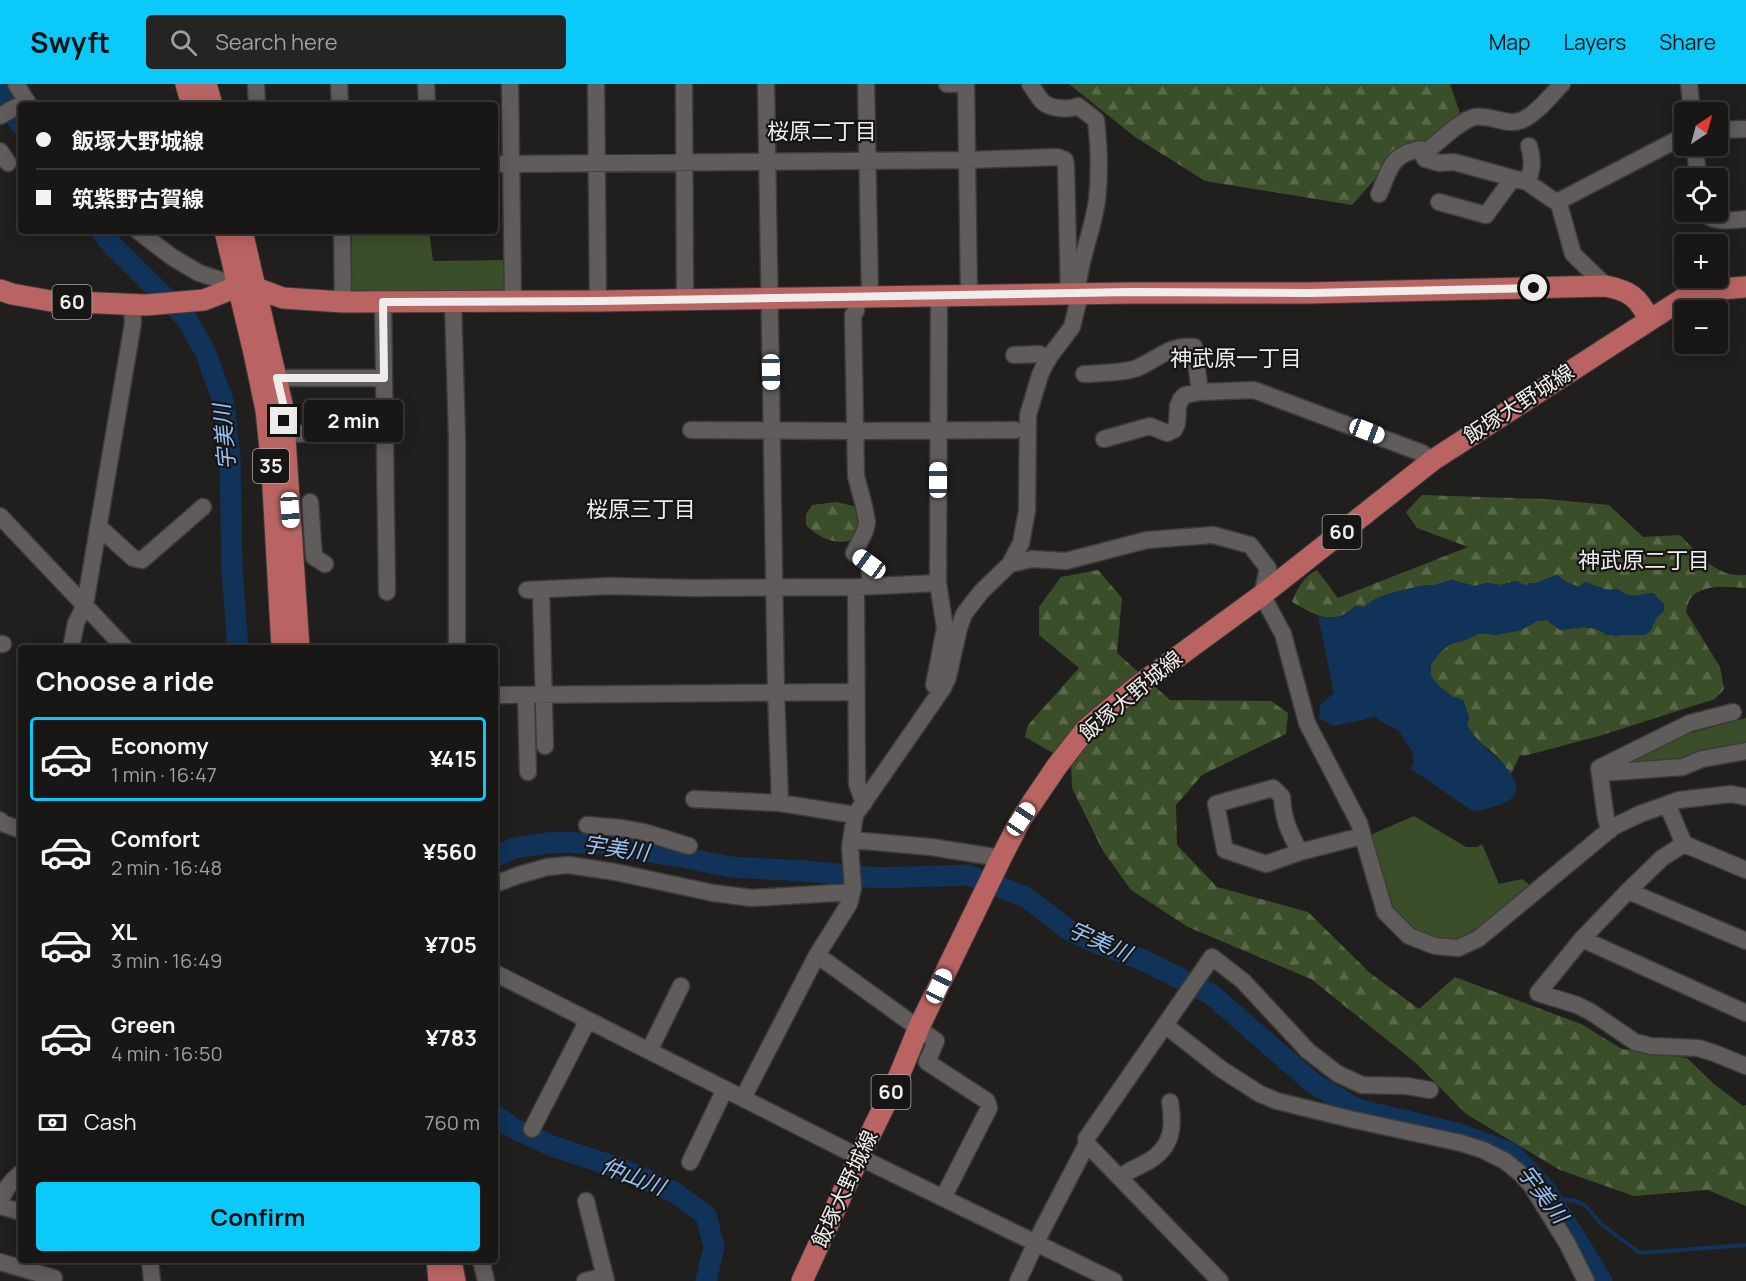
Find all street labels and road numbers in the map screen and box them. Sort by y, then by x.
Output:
road number: 60 [52,285,92,319]
street label: 飯塚大野城線 [1458,357,1579,449]
road number: 35 [253,449,289,483]
road number: 60 [1322,515,1362,549]
street label: 飯塚大野城線 [1073,644,1188,746]
road number: 60 [872,1075,910,1109]
street label: 飯塚大野城線 [805,1126,883,1252]

